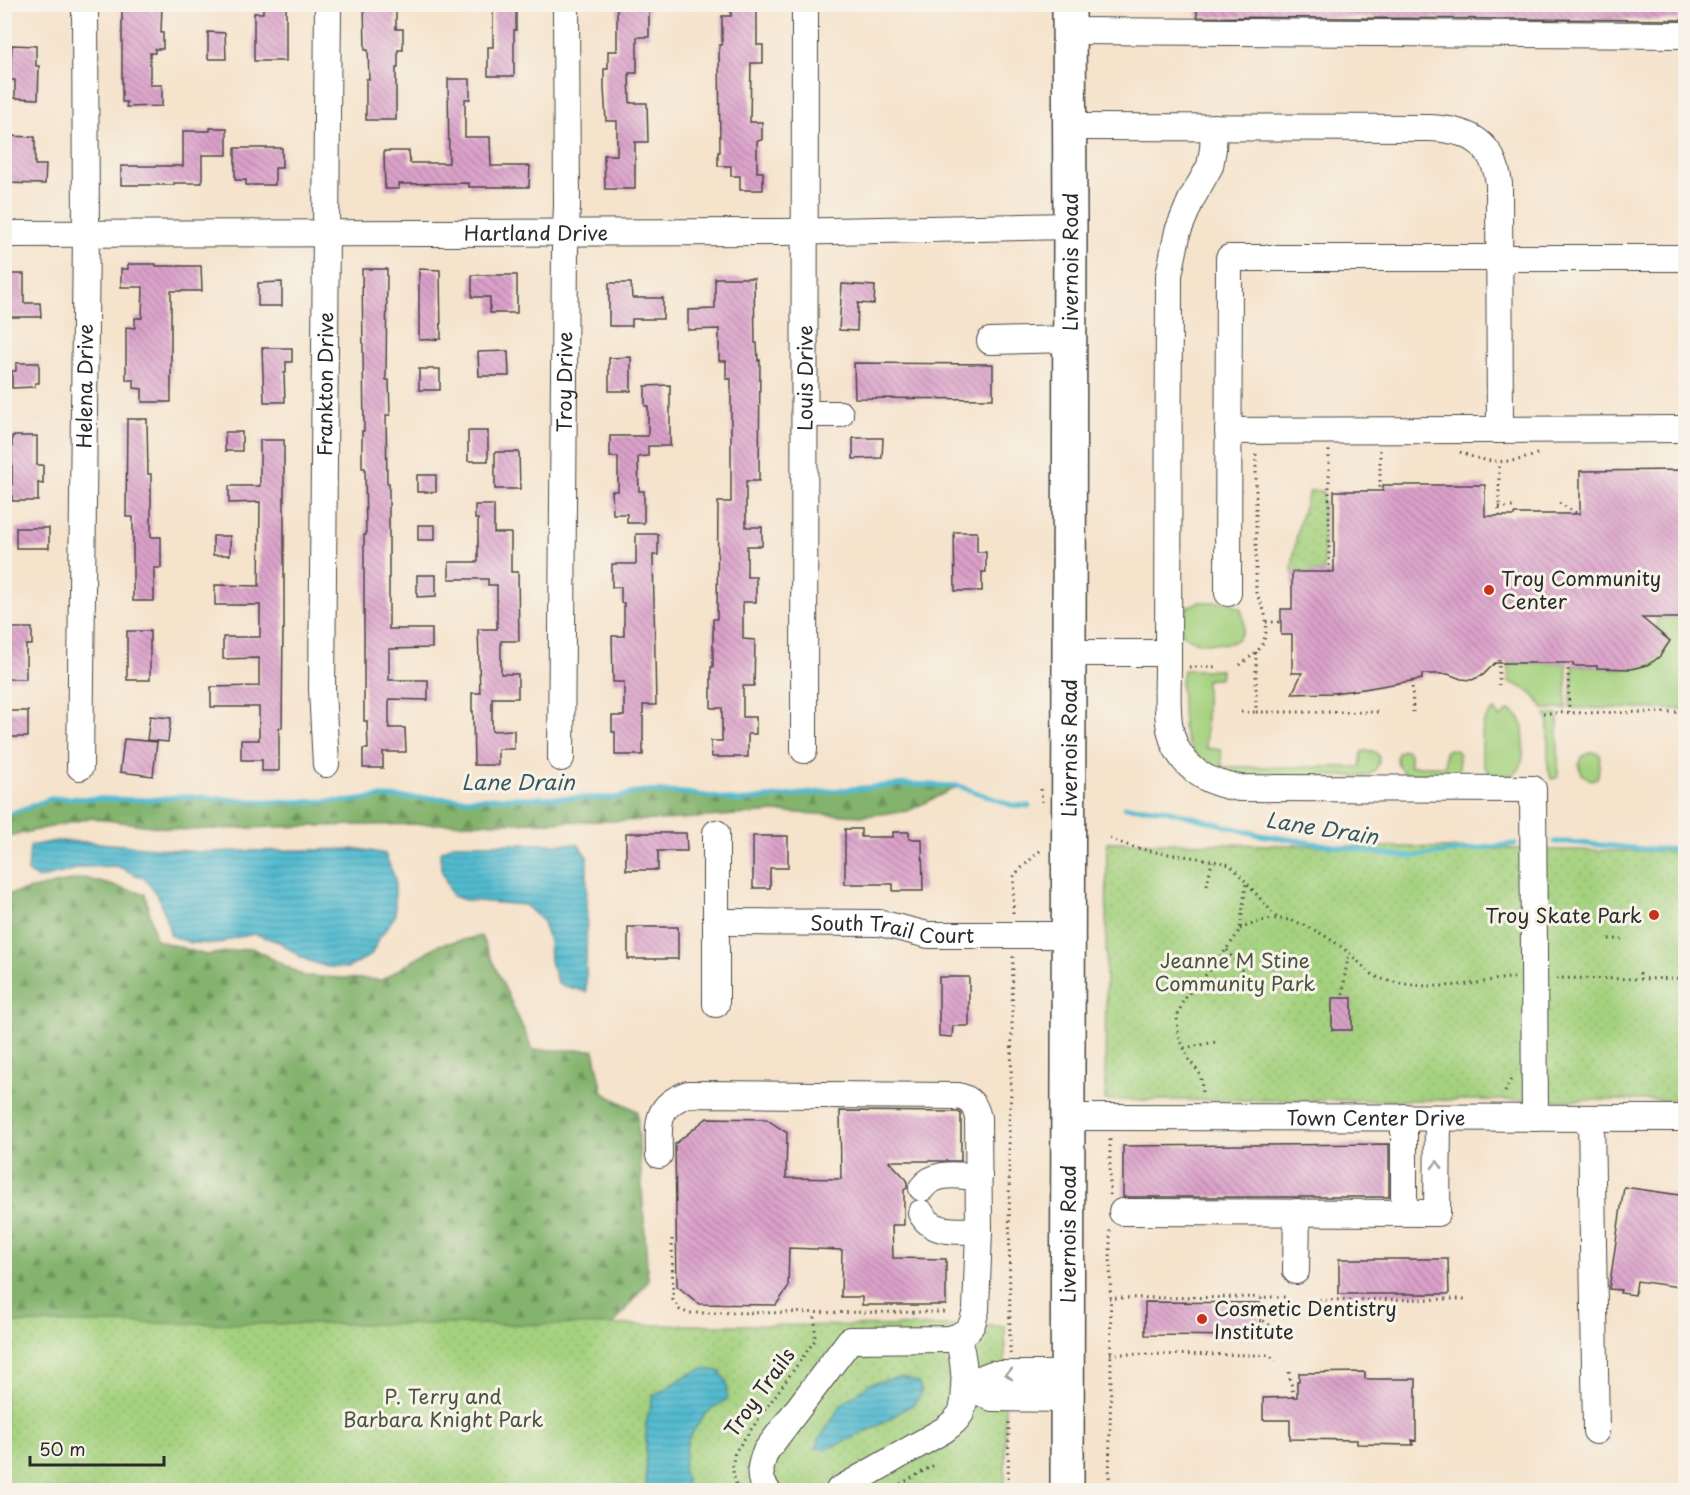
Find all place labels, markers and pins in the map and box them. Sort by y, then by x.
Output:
place label: Troy Community Center [1501,563,1661,616]
marker: Troy Community Center [1482,583,1496,597]
place label: Troy Skate Park [1485,900,1642,930]
marker: Troy Skate Park [1647,908,1661,922]
place label: Cosmetic Dentistry Institute [1214,1293,1397,1346]
marker: Cosmetic Dentistry Institute [1195,1312,1209,1326]

